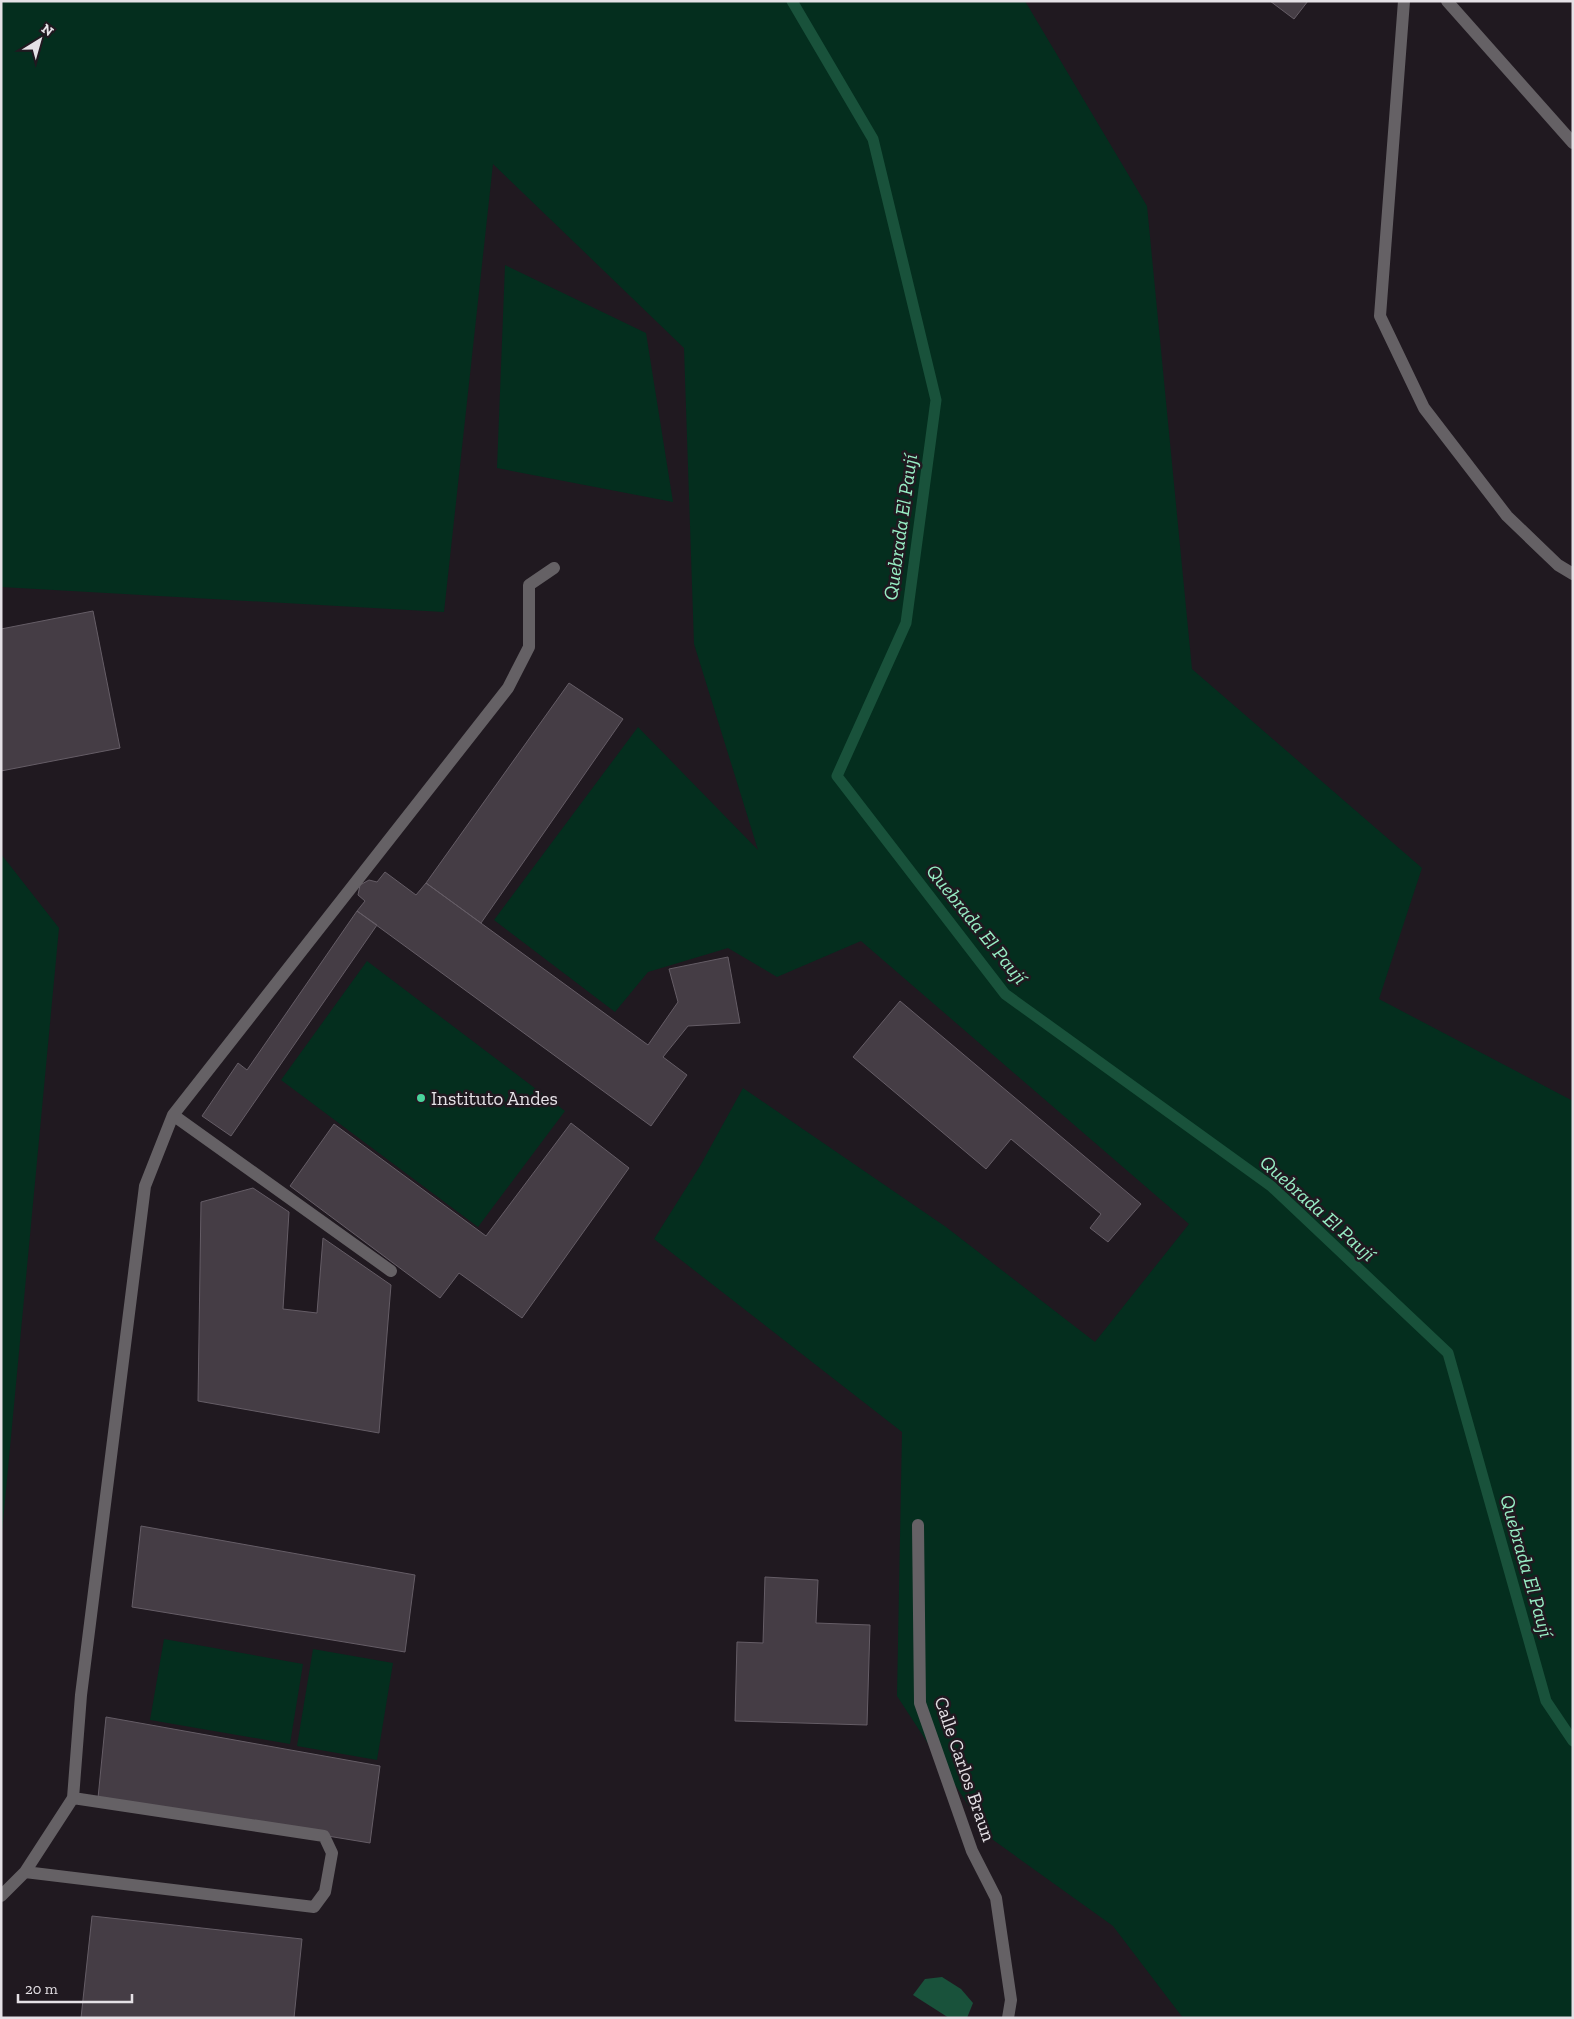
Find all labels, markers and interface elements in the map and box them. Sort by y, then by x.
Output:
north arrow [15,15,65,65]
text: N [38,20,57,40]
water label: Quebrada El Paují [878,451,922,602]
water label: Quebrada El Paují [921,859,1033,990]
place label: Instituto Andes [431,1087,558,1110]
marker: Instituto Andes [415,1092,427,1104]
water label: Quebrada El Paují [1255,1150,1381,1267]
water label: Quebrada El Paují [1495,1492,1559,1641]
street label: Calle Carlos Braun [929,1694,1001,1845]
scale bar [18,1972,131,2004]
text: 20 m [25,1980,58,1998]

